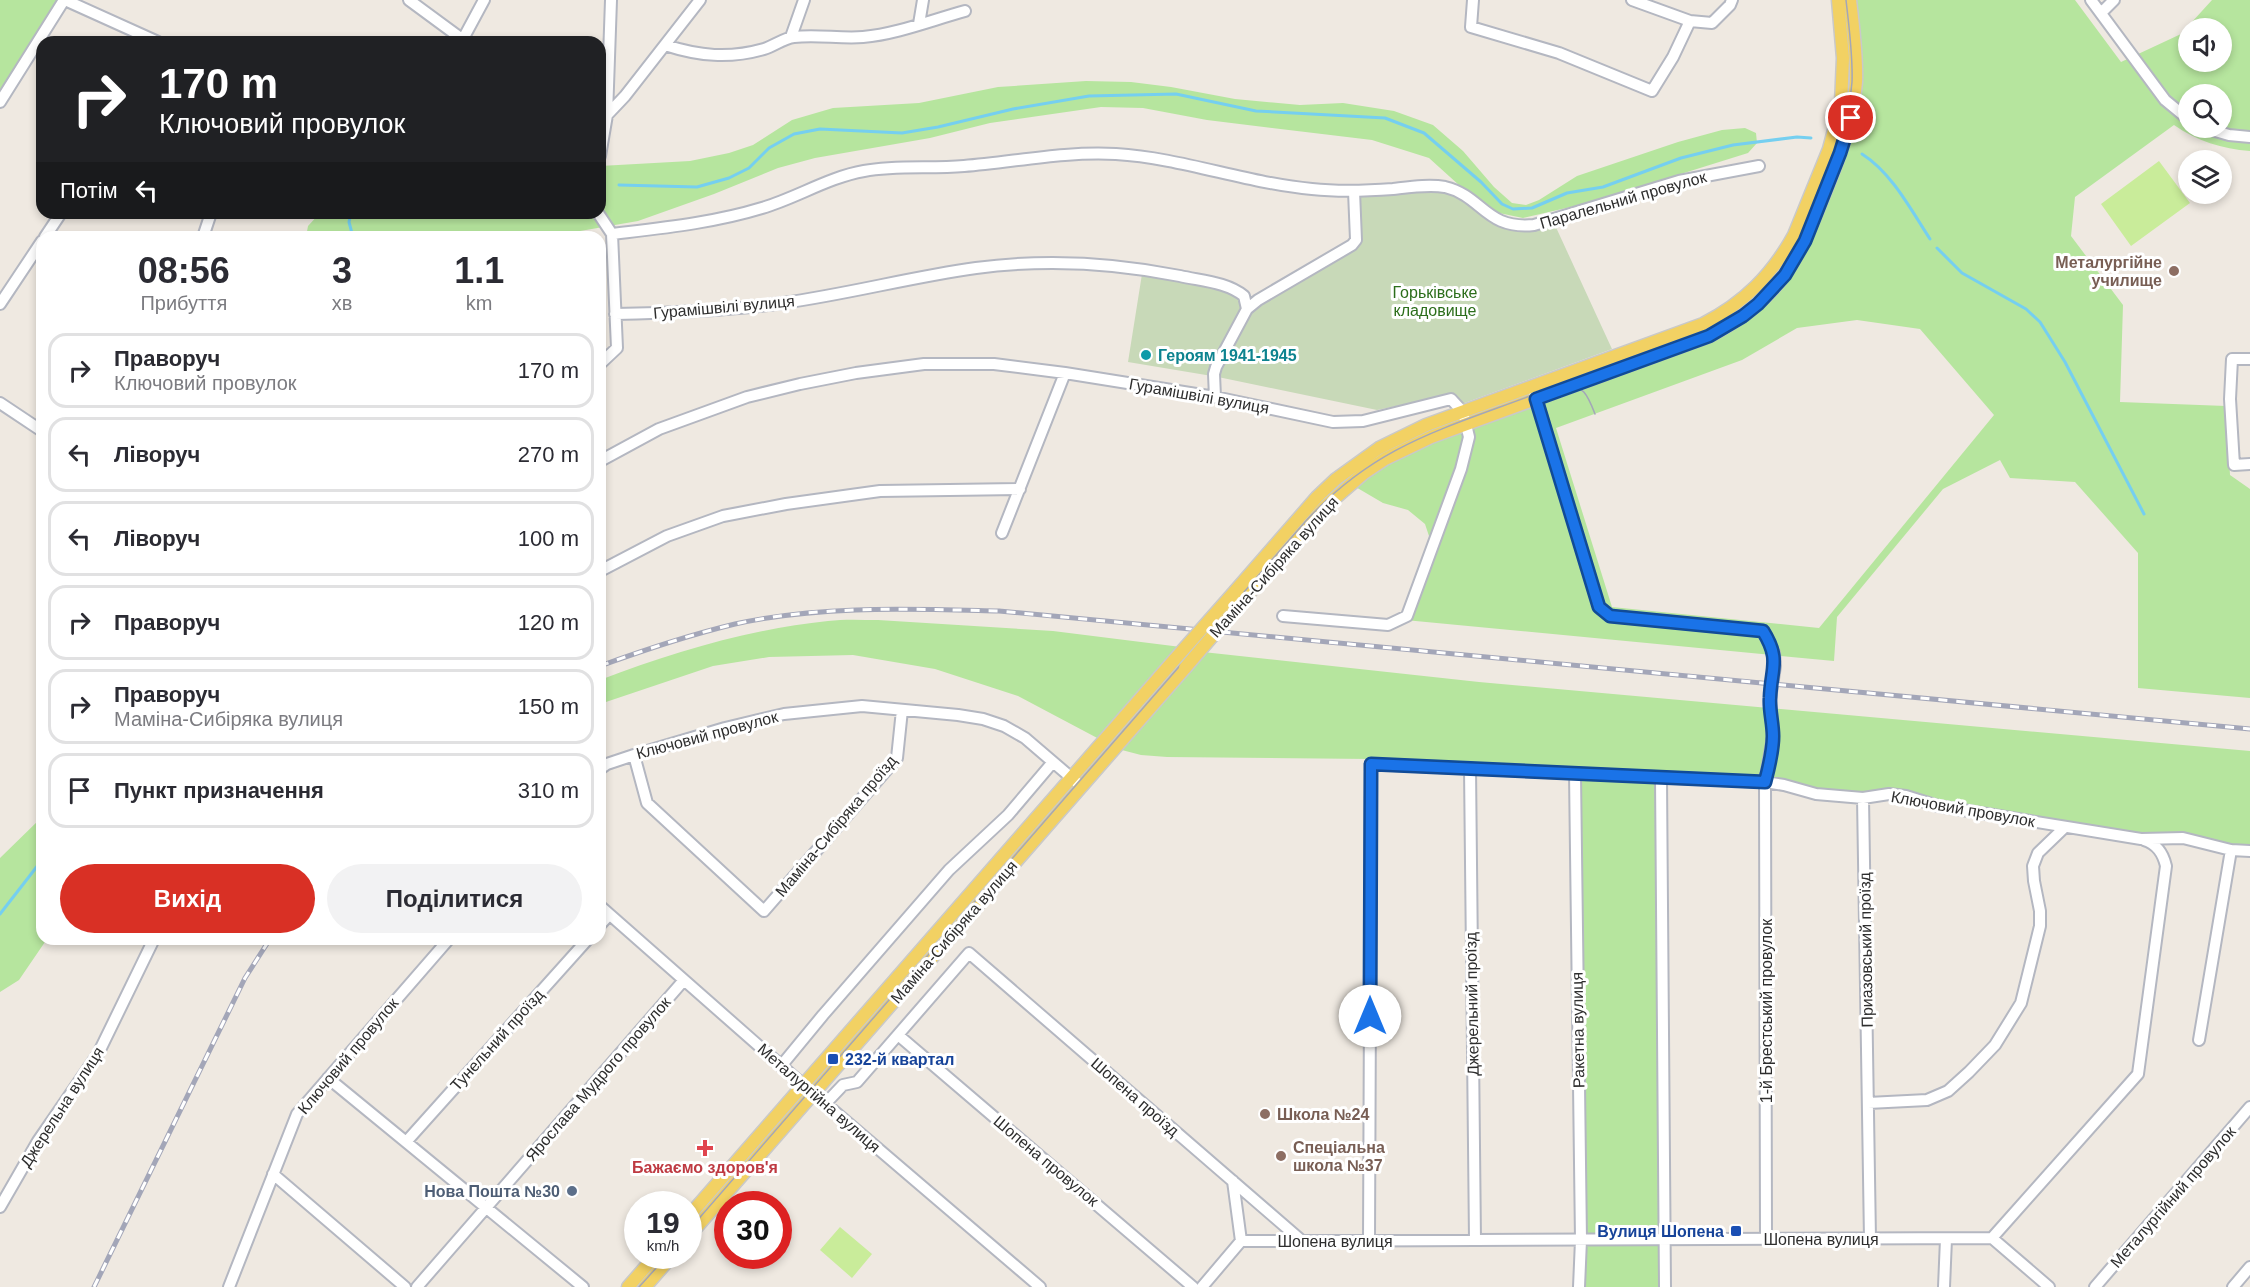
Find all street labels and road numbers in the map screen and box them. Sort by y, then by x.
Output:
street label: Паралельний провулок [1538,168,1709,232]
street label: Гурамішвілі вулиця [653,292,795,322]
street label: Гурамішвілі вулиця [1128,375,1270,417]
street label: Маміна-Сибіряка вулиця [1206,493,1342,641]
street label: Ключовий провулок [634,708,781,762]
street label: Маміна-Сибіряка проїзд [772,752,900,900]
street label: Ключовий провулок [1890,788,2037,830]
street label: Маміна-Сибіряка вулиця [887,857,1021,1007]
street label: Приазовський проїзд [1856,872,1876,1028]
street label: 1-й Брестський провулок [1758,918,1775,1103]
street label: Джерельний проїзд [1462,931,1482,1076]
street label: Ракетна вулиця [1568,972,1588,1088]
street label: Тунельний проїзд [447,985,547,1094]
street label: Ярослава Мудрого провулок [522,993,675,1165]
street label: Ключовий провулок [295,994,402,1117]
street label: Металургійна вулиця [754,1040,884,1156]
street label: Джерельна вулиця [17,1044,107,1170]
street label: Шопена проїзд [1088,1054,1183,1140]
street label: Шопена провулок [990,1112,1102,1210]
street label: Металургійний провулок [2107,1122,2239,1271]
street label: Шопена вулиця [1763,1231,1879,1248]
street label: Шопена вулиця [1277,1233,1393,1250]

